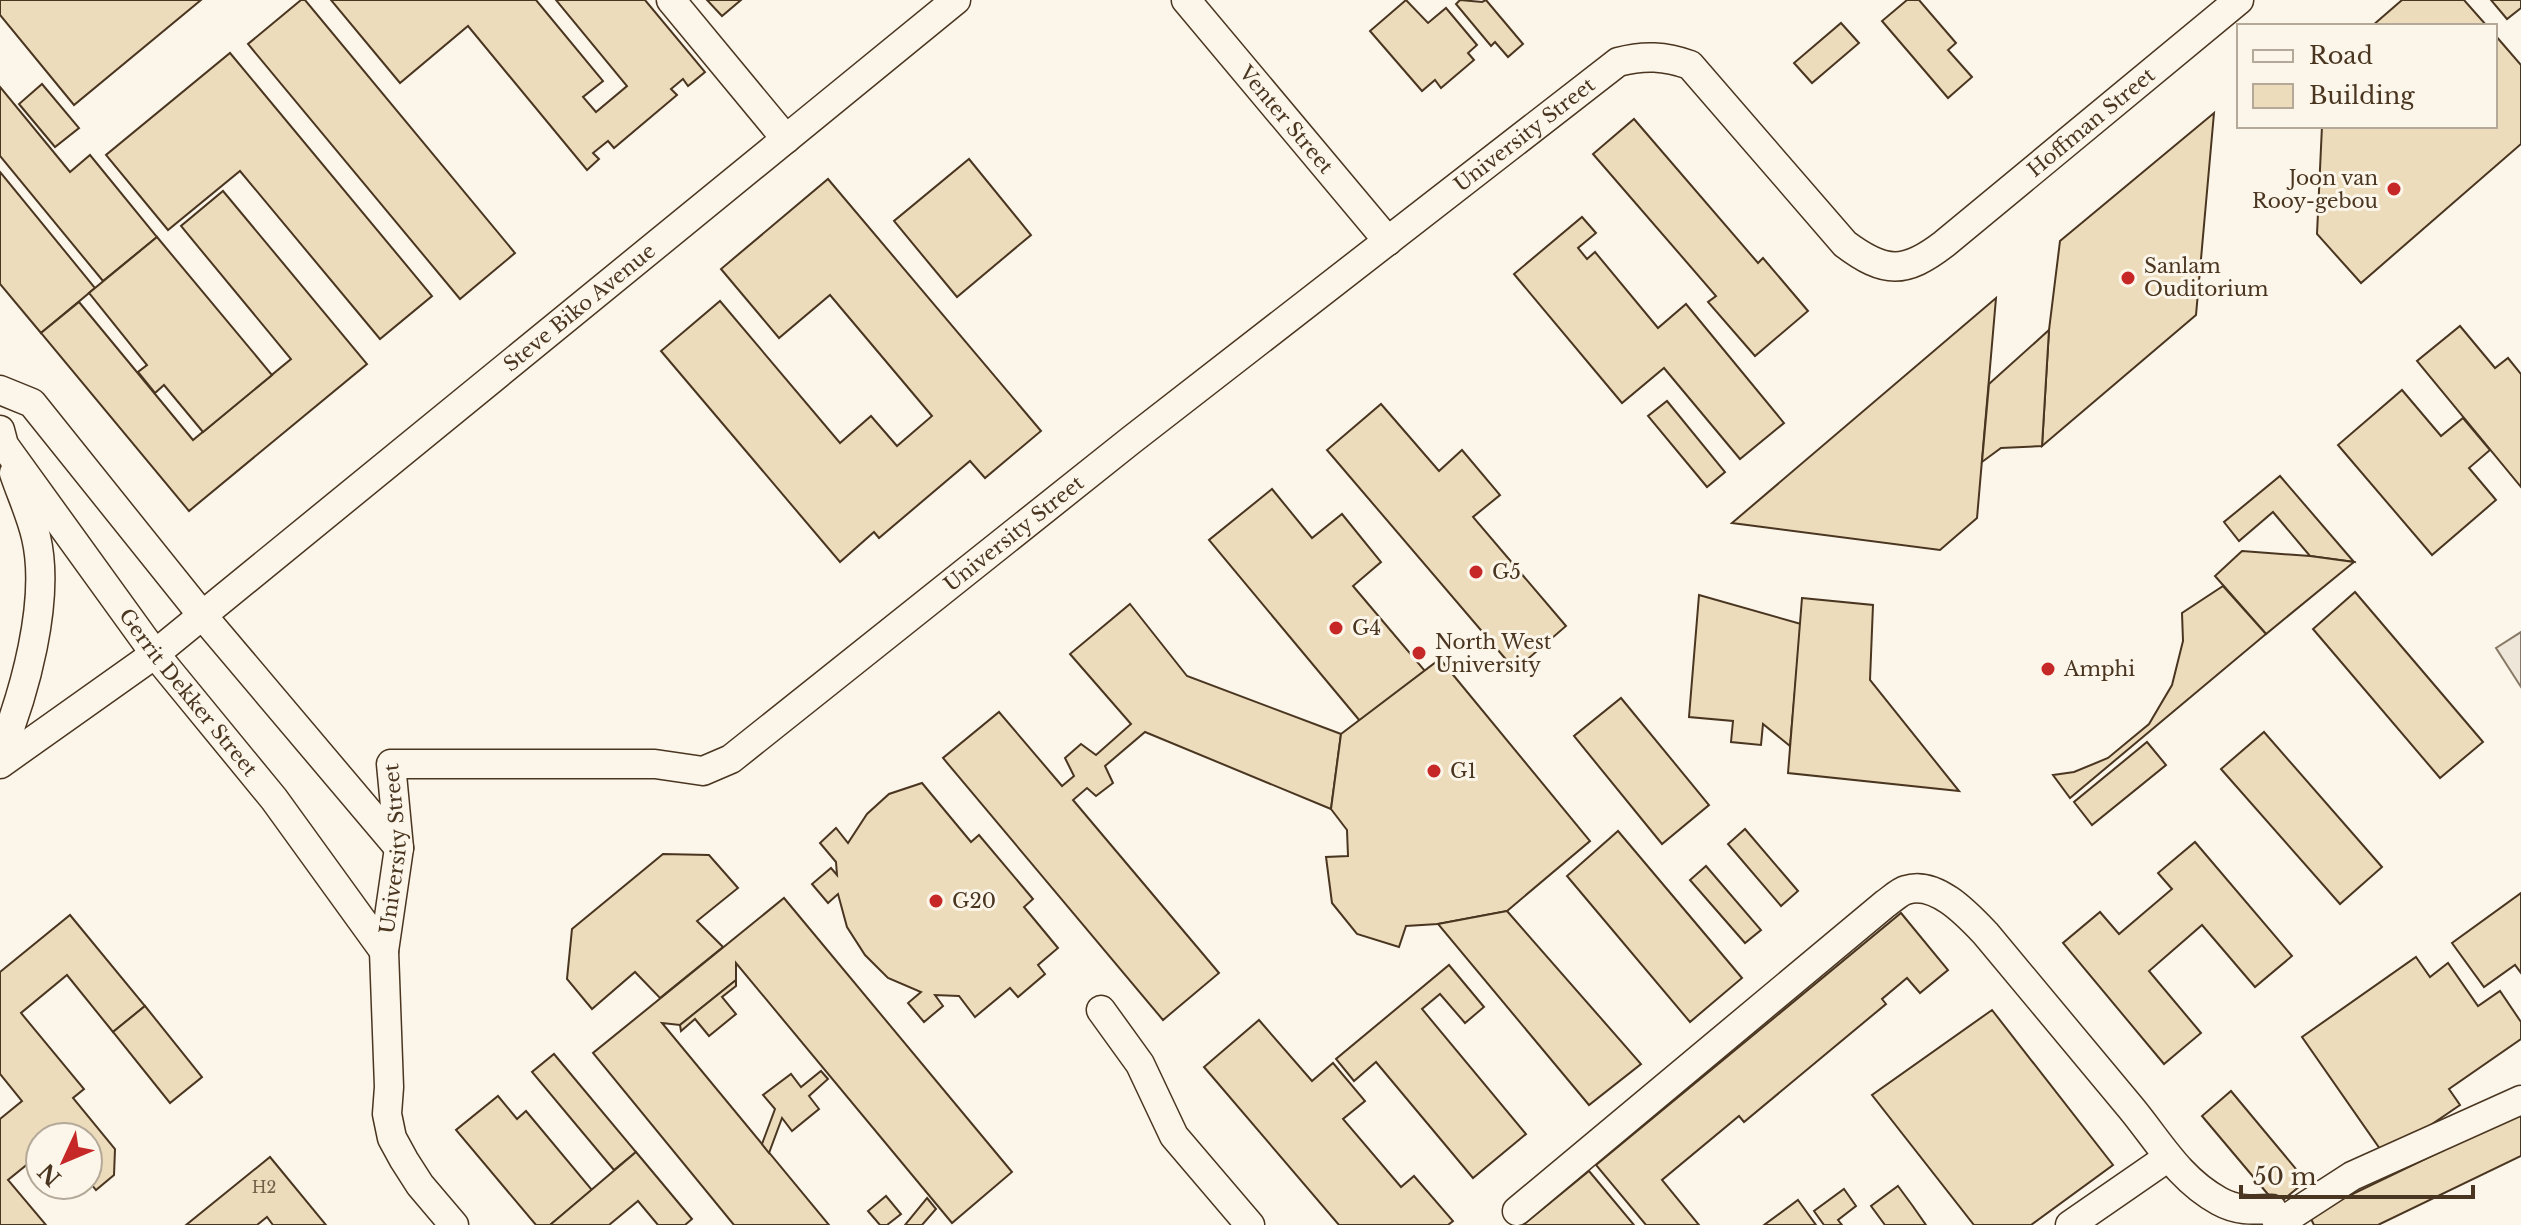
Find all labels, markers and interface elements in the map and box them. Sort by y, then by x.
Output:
legend [2237,24,2497,128]
text: Road [2309,41,2373,70]
street label: Venter Street [1234,60,1338,179]
street label: Hoffman Street [2023,62,2160,182]
street label: University Street [1449,72,1600,197]
text: Building [2309,81,2415,110]
place label: Joon van Rooy-gebou [2252,166,2378,213]
marker: Joon van Rooy-gebou [2385,180,2403,198]
street label: Steve Biko Avenue [499,239,660,376]
place label: Sanlam Ouditorium [2144,254,2269,301]
marker: Sanlam Ouditorium [2119,269,2137,287]
street label: University Street [939,470,1089,596]
place label: G5 [1492,560,1521,584]
marker: G5 [1467,563,1485,581]
street label: Gerrit Dekker Street [114,604,263,781]
place label: G4 [1352,616,1381,640]
marker: G4 [1327,619,1345,637]
place label: North West University [1435,630,1552,677]
marker: North West University [1410,644,1428,662]
place label: Amphi [2063,657,2135,681]
marker: Amphi [2039,660,2057,678]
place label: G1 [1450,759,1476,783]
street label: University Street [375,762,411,936]
marker: G1 [1425,762,1443,780]
place label: G20 [952,889,996,913]
marker: G20 [927,892,945,910]
north arrow [24,1121,104,1201]
scale bar [2241,1149,2473,1199]
text: N [33,1158,67,1191]
text: 50 m [2253,1162,2317,1191]
house number: H2 [252,1177,276,1197]

